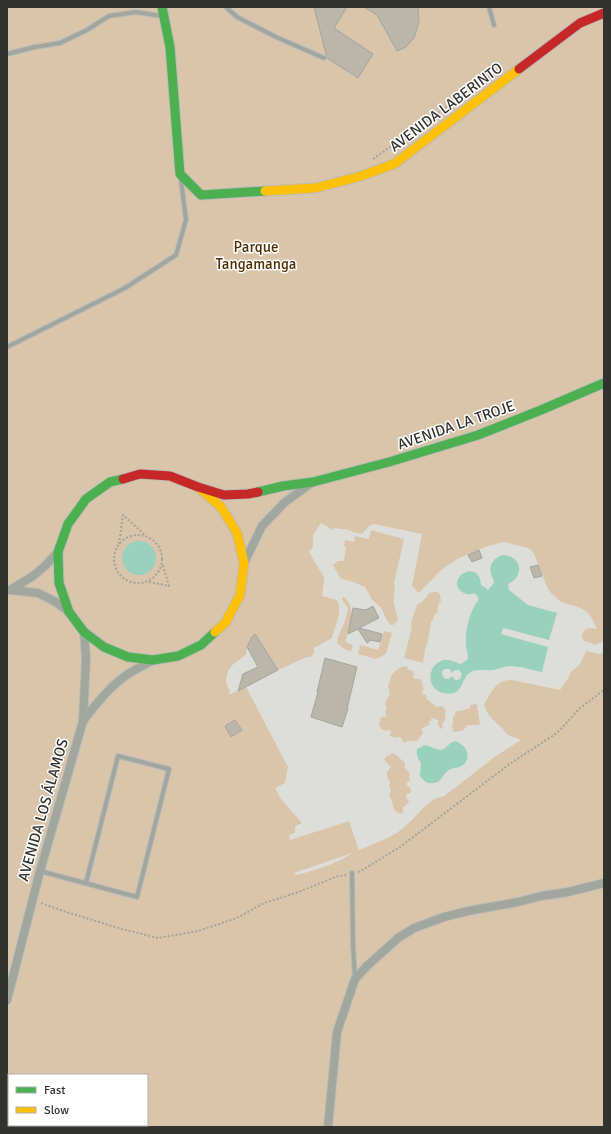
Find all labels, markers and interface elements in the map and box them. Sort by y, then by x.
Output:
street label: AVENIDA LABERINTO [386,59,506,155]
park label: Parque Tangamanga [216,238,296,273]
street label: AVENIDA LA TROJE [395,396,517,454]
street label: AVENIDA LOS ÁLAMOS [13,736,72,883]
legend [8,1074,148,1126]
text: Fast [44,1083,65,1098]
text: Slow [44,1103,69,1118]

